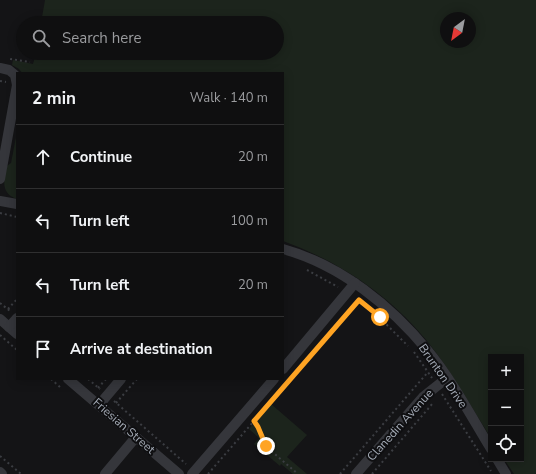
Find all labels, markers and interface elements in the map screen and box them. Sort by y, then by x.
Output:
north arrow [440,12,476,48]
search box [16,16,284,60]
icon: search [30,27,52,49]
text: Search here [62,28,142,48]
text: 2 min [32,87,76,110]
text: Walk · 140 m [190,89,268,107]
icon: ahead [32,146,54,168]
text: Continue [70,147,132,167]
text: 20 m [238,148,268,166]
icon: left [32,210,54,232]
text: Turn left [70,211,129,231]
text: 100 m [230,212,268,230]
icon: left [32,274,54,296]
text: Turn left [70,275,129,295]
text: 20 m [238,276,268,294]
route start [371,308,389,326]
icon: arrive [32,338,54,360]
text: Arrive at destination [70,339,213,359]
street label: Brunton Drive [415,341,471,411]
map controls [488,354,524,462]
button: + [488,354,524,390]
street label: Clanedin Avenue [363,386,437,464]
button: − [488,390,524,426]
street label: Friesian Street [90,395,159,458]
button: locate [488,426,524,462]
route end [257,437,275,455]

